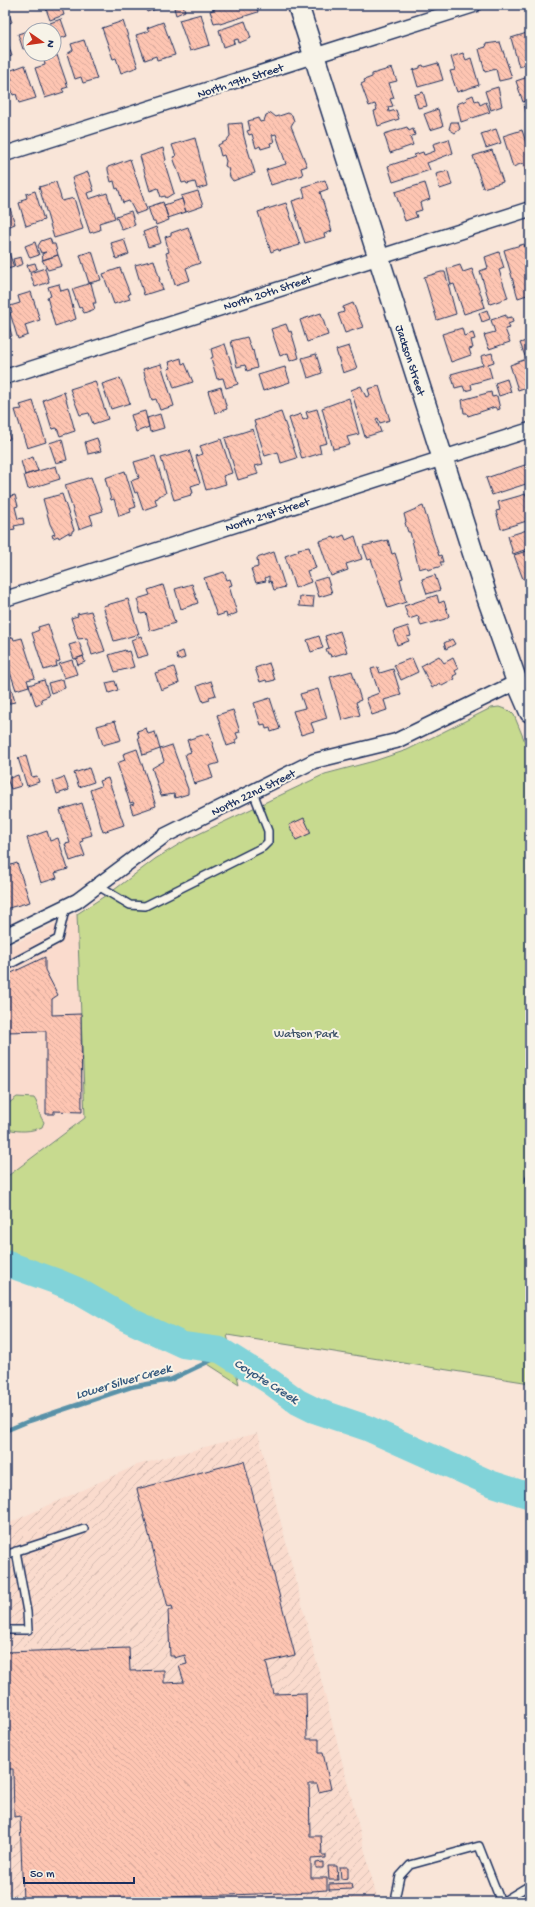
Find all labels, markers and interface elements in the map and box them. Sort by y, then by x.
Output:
north arrow [22,22,62,62]
text: N [43,39,56,49]
street label: North 19th Street [196,61,286,102]
street label: North 20th Street [222,273,314,315]
street label: Jackson Street [391,323,427,399]
street label: North 21st Street [224,495,312,536]
street label: North 22nd Street [210,767,299,820]
park label: Watson Park [274,1028,340,1042]
water label: Coyote Creek [231,1356,302,1408]
water label: Lower Silver Creek [74,1361,174,1403]
scale bar [24,1859,134,1885]
text: 50 m [30,1868,55,1882]

